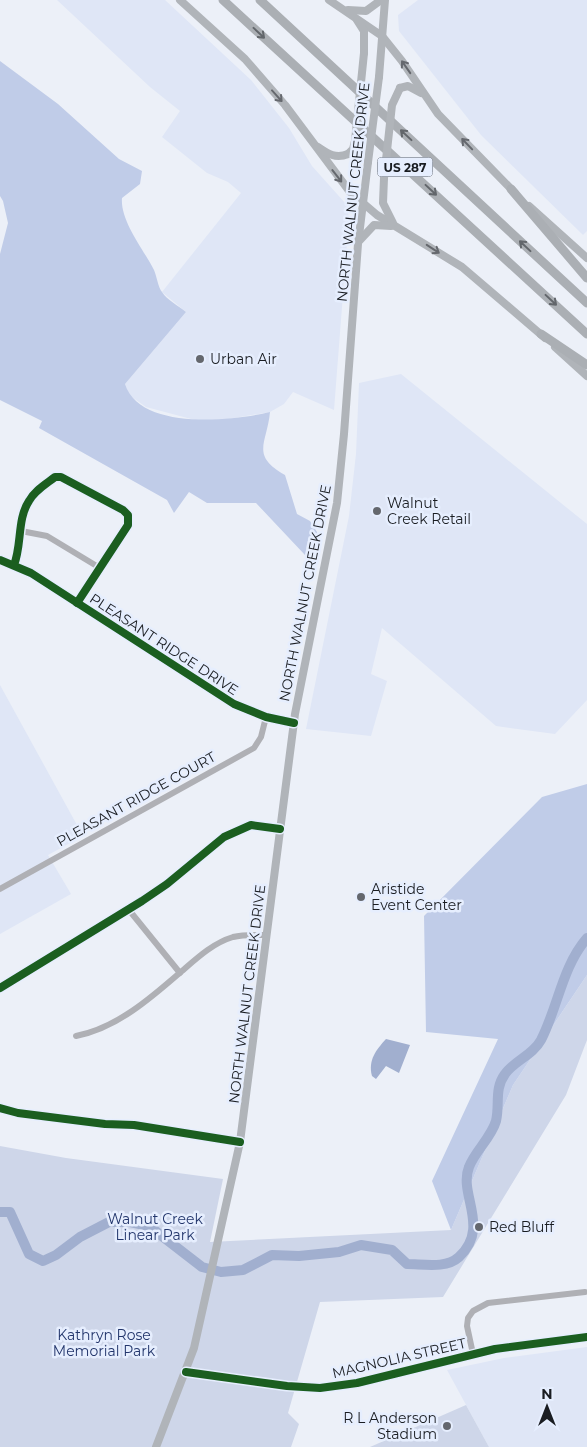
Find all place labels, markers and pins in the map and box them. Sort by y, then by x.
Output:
place label: Urban Air [210,350,277,368]
marker: Urban Air [194,353,206,365]
place label: Walnut Creek Retail [387,494,471,528]
marker: Walnut Creek Retail [371,505,383,517]
place label: Aristide Event Center [371,880,462,914]
marker: Aristide Event Center [355,891,367,903]
place label: Red Bluff [489,1218,555,1236]
marker: Red Bluff [473,1221,485,1233]
place label: R L Anderson Stadium [343,1409,437,1443]
marker: R L Anderson Stadium [441,1420,453,1432]

